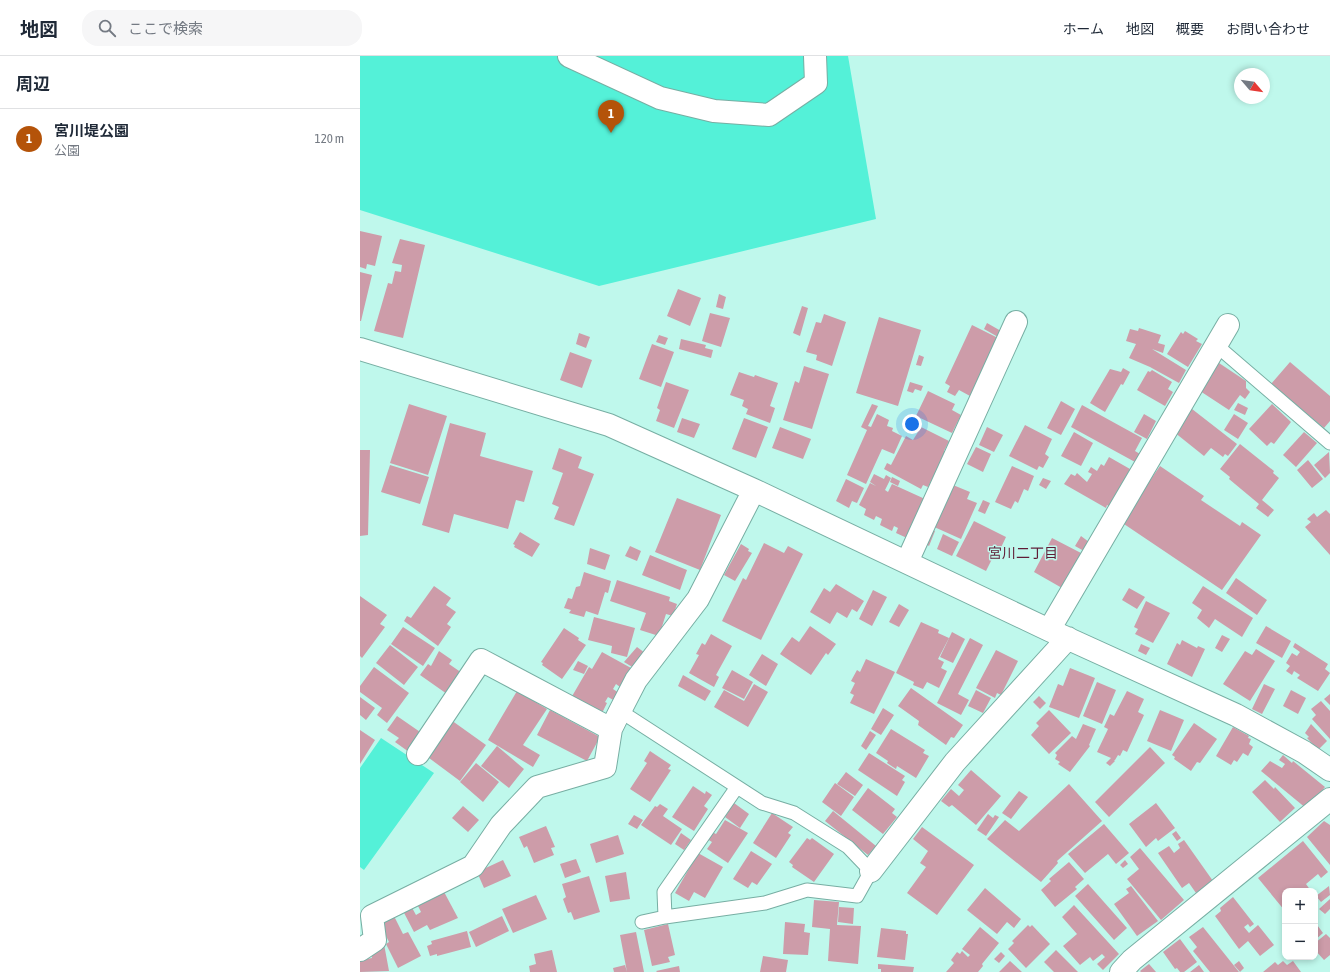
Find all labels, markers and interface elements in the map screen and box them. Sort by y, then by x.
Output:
search box [82,10,362,46]
icon: search [96,17,118,39]
text: 地図 [20,18,58,40]
text: ここで検索 [128,20,203,37]
text: ホーム [1062,21,1104,37]
text: 地図 [1126,21,1154,37]
text: 概要 [1176,21,1204,37]
text: お問い合わせ [1226,21,1310,37]
north arrow [1234,68,1270,104]
text: 周辺 [16,74,50,94]
pin: 1 [598,100,624,133]
text: 宮川堤公園 [54,122,129,139]
text: 1 [26,131,32,146]
text: 120 m [315,131,344,146]
text: 公園 [54,143,80,158]
your location [902,414,922,434]
district label: 宮川二丁目 [988,545,1058,561]
map controls [1282,888,1318,960]
button: + [1282,888,1318,924]
button: − [1282,924,1318,960]

